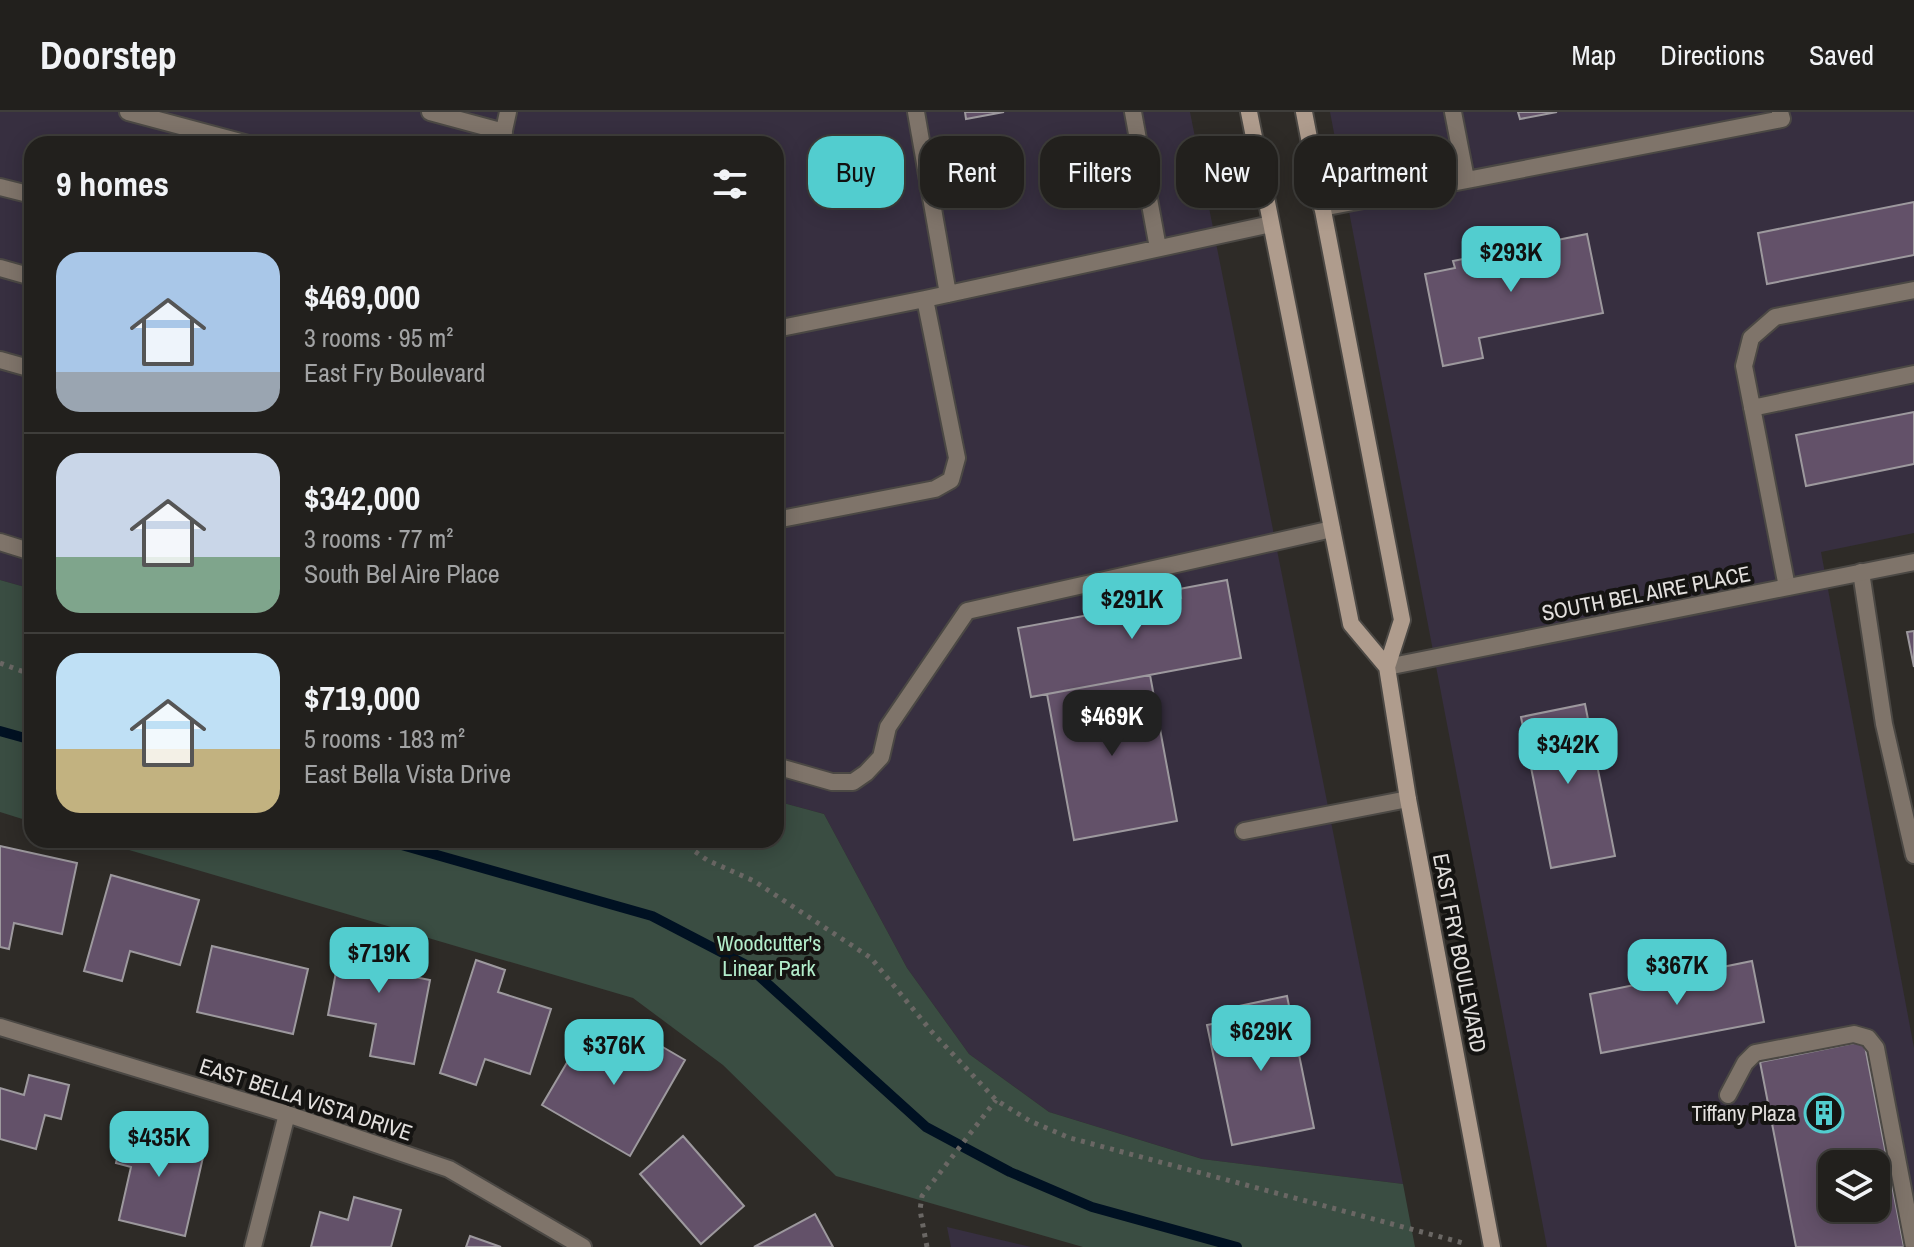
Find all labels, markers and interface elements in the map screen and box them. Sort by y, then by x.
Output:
text: Doorstep [40,30,177,81]
text: Map [1572,36,1616,74]
text: Directions [1660,36,1765,74]
text: Saved [1809,36,1874,74]
chip: Buy [808,136,904,208]
chip: Rent [920,136,1024,208]
chip: Filters [1040,136,1160,208]
chip: New [1176,136,1278,208]
chip: Apartment [1294,136,1456,208]
text: 9 homes [56,161,169,207]
icon: filters [708,162,752,206]
pin: $293K [1455,226,1567,294]
text: $293K [1480,234,1542,269]
text: $469,000 [304,274,420,320]
icon: home [120,284,216,380]
text: 3 rooms · 95 m² [304,320,453,355]
text: East Fry Boulevard [304,355,485,390]
text: $342,000 [304,475,420,521]
icon: home [120,485,216,581]
text: 3 rooms · 77 m² [304,521,453,556]
text: South Bel Aire Place [304,556,500,591]
street label: SOUTH BEL AIRE PLACE [1539,558,1753,628]
pin: $291K [1076,573,1188,641]
text: $291K [1101,581,1163,616]
text: $719,000 [304,675,420,721]
icon: home [120,685,216,781]
pin: $469K [1056,690,1168,758]
text: $469K [1081,698,1143,733]
pin: $342K [1512,718,1624,786]
text: 5 rooms · 183 m² [304,721,465,756]
text: $342K [1537,726,1599,761]
text: East Bella Vista Drive [304,756,511,791]
street label: EAST FRY BOULEVARD [1426,851,1494,1055]
pin: $719K [323,927,435,995]
park label: Woodcutter's Linear Park [717,928,821,983]
text: $719K [348,935,410,970]
pin: $367K [1621,939,1733,1007]
text: $367K [1646,947,1708,982]
pin: $629K [1205,1005,1317,1073]
text: $629K [1230,1013,1292,1048]
pin: $376K [558,1019,670,1087]
text: $376K [583,1027,645,1062]
street label: EAST BELLA VISTA DRIVE [196,1050,416,1148]
building icon: Tiffany Plaza [1803,1092,1845,1134]
place label: Tiffany Plaza [1691,1098,1796,1128]
pin: $435K [103,1111,215,1179]
text: $435K [128,1119,190,1154]
map controls [1818,1150,1890,1222]
button: layers [1818,1150,1890,1222]

